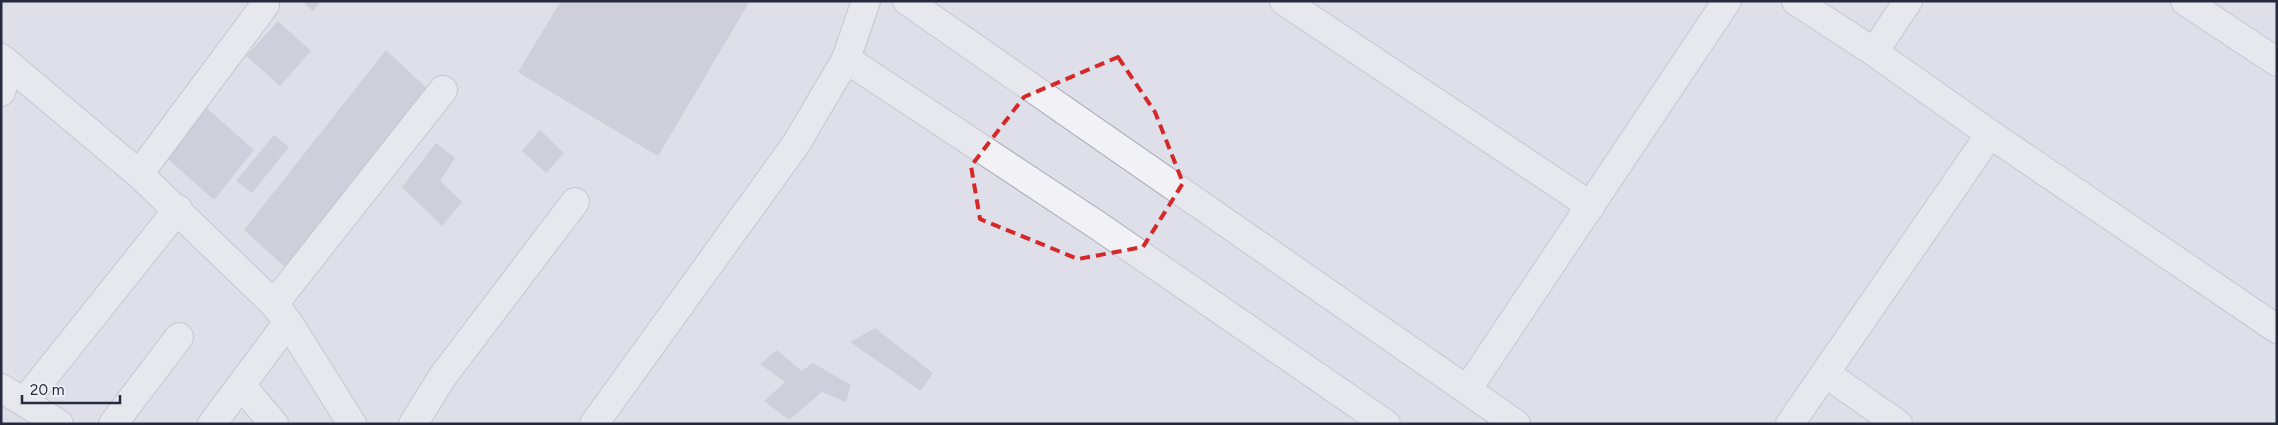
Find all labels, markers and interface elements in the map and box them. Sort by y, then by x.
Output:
scale bar [22,372,120,404]
text: 20 m [30,381,64,399]

